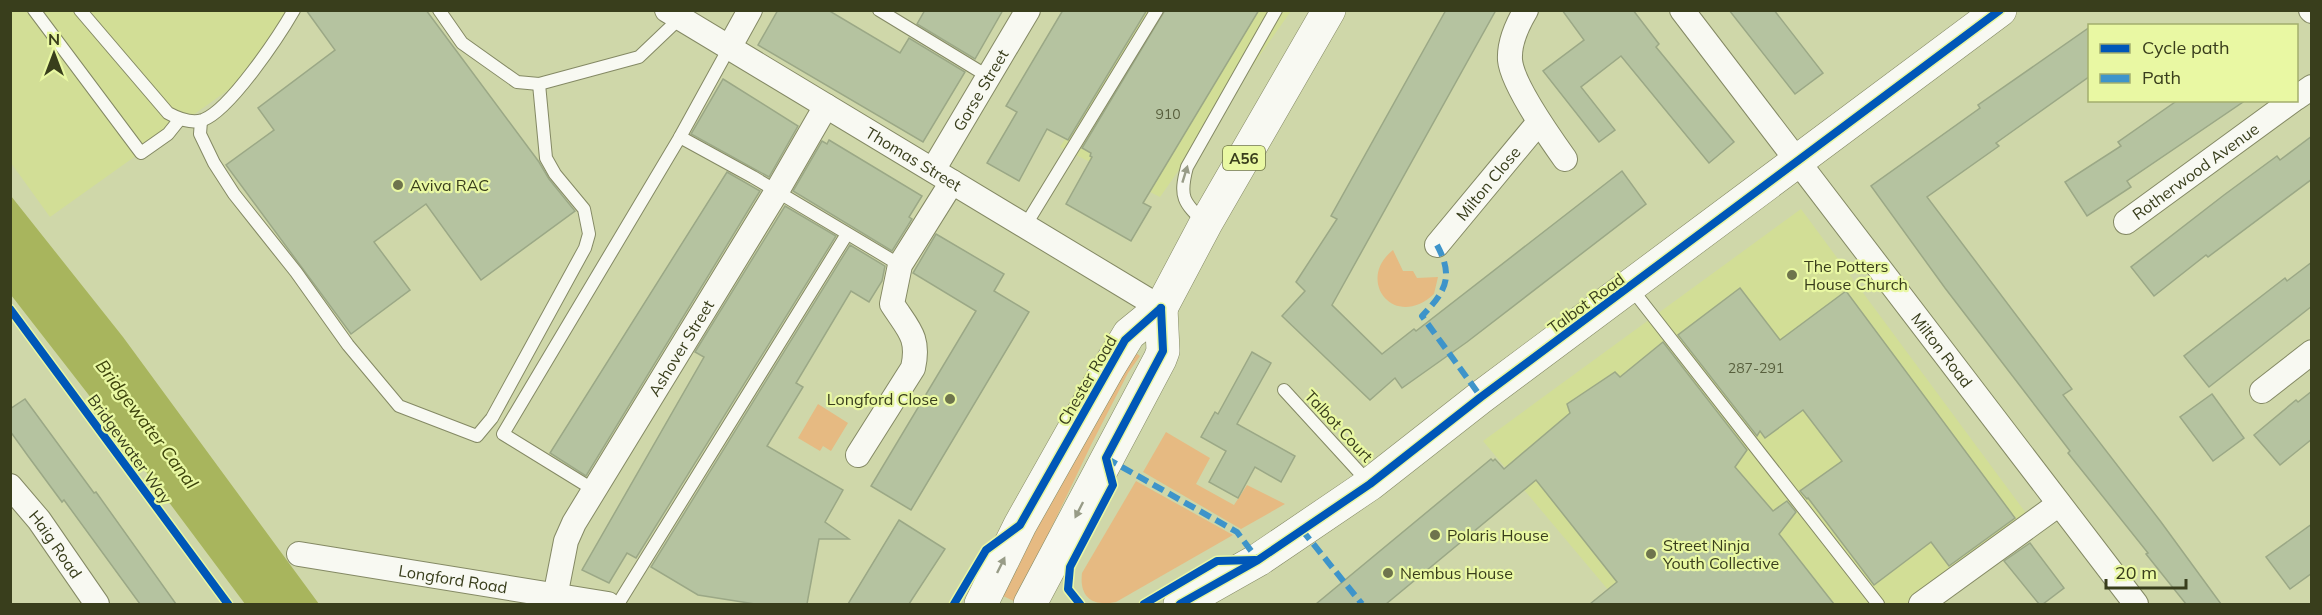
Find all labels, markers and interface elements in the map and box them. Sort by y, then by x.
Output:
north arrow [24,24,84,84]
legend [2088,24,2298,102]
text: N [48,29,60,49]
text: Cycle path [2142,36,2229,59]
street label: Gorse Street [948,45,1013,135]
text: Path [2142,66,2181,89]
house number: 910 [1155,105,1181,123]
street label: Rotherwood Avenue [2128,118,2263,224]
street label: Thomas Street [862,122,965,195]
street label: Milton Close [1452,142,1525,225]
road number: A56 [1223,146,1265,170]
one-way arrow [1181,165,1190,183]
place label: Aviva RAC [410,175,489,195]
marker: Aviva RAC [391,178,405,192]
place label: The Potters House Church [1804,256,1908,294]
marker: The Potters House Church [1785,268,1799,282]
street label: Talbot Road [1544,269,1628,337]
street label: Ashover Street [644,296,718,400]
street label: Milton Road [1907,309,1977,391]
street label: Chester Road [1053,332,1121,428]
water label: Bridgewater Canal [91,355,204,494]
house number: 287-291 [1728,359,1784,377]
street label: Talbot Court [1301,386,1378,466]
place label: Longford Close [827,389,938,409]
street label: Bridgewater Way [83,390,177,508]
marker: Longford Close [943,392,957,406]
one-way arrow [1075,502,1084,519]
street label: Haig Road [25,506,86,582]
place label: Polaris House [1447,525,1549,545]
marker: Polaris House [1428,528,1442,542]
place label: Street Ninja Youth Collective [1662,535,1779,573]
marker: Street Ninja Youth Collective [1644,547,1658,561]
scale bar [2106,552,2186,590]
one-way arrow [996,556,1005,573]
street label: Longford Road [397,560,509,598]
text: 20 m [2115,561,2157,584]
place label: Nembus House [1400,563,1513,583]
marker: Nembus House [1381,566,1395,580]

